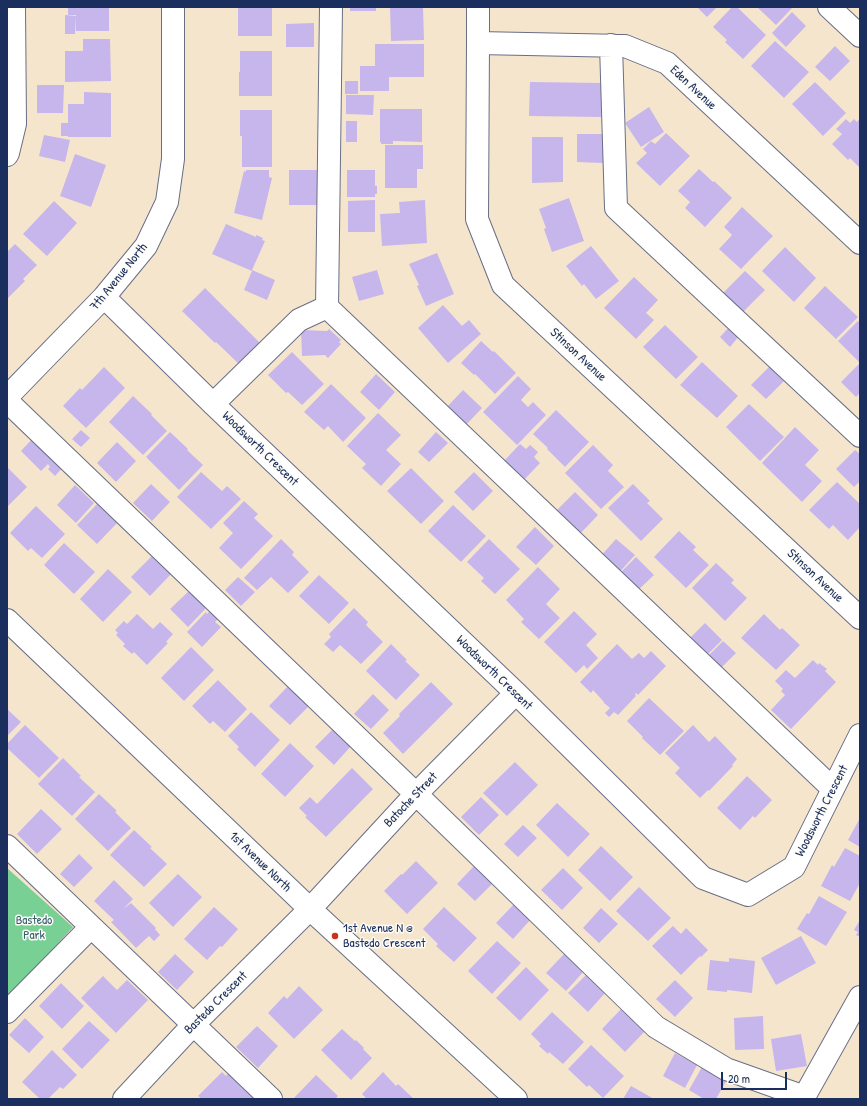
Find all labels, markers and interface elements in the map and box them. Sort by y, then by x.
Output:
street label: Eden Avenue [667,63,719,113]
street label: 7th Avenue North [87,240,151,314]
street label: Stinson Avenue [547,325,609,385]
street label: Woodsworth Crescent [218,408,302,490]
street label: Stinson Avenue [784,546,846,606]
street label: Woodsworth Crescent [452,632,536,714]
street label: Woodsworth Crescent [792,763,852,859]
street label: Batoche Street [381,769,441,831]
street label: 1st Avenue North [226,829,294,895]
park label: Bastedo Park [16,913,52,944]
place label: 1st Avenue N @ Bastedo Crescent [343,921,426,952]
marker: 1st Avenue N @ Bastedo Crescent [330,931,340,941]
street label: Bastedo Crescent [181,968,251,1038]
scale bar [723,1064,789,1090]
text: 20 m [728,1070,750,1087]

